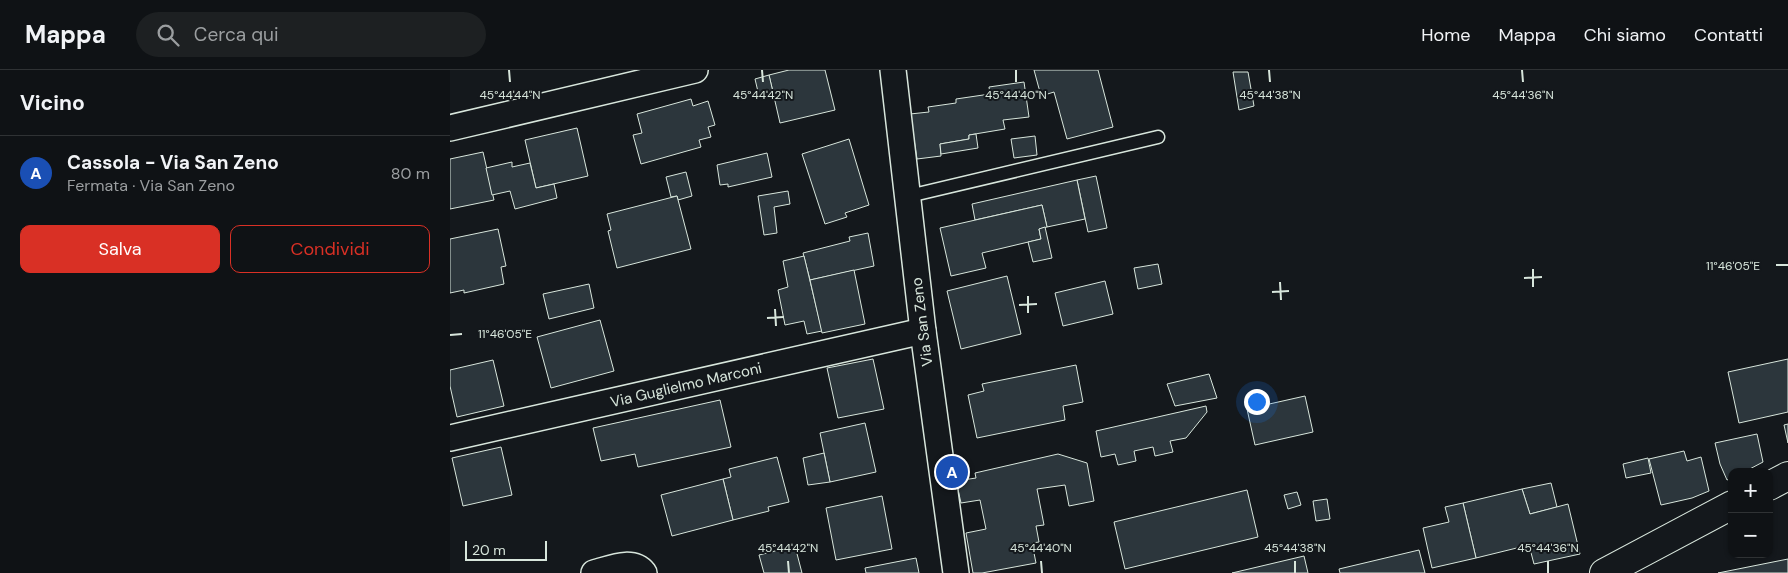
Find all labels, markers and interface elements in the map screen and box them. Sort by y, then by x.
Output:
search box [136,12,486,57]
text: Mappa [25,19,106,50]
icon: search [154,21,182,49]
text: Cerca qui [194,22,279,47]
text: Home [1421,23,1471,47]
text: Mappa [1499,23,1556,47]
text: Chi siamo [1584,23,1666,47]
text: Contatti [1694,23,1763,47]
text: 45°44'44"N [480,87,540,103]
text: 45°44'42"N [733,87,793,103]
text: 45°44'40"N [985,87,1047,103]
text: 45°44'38"N [1239,87,1301,103]
text: 45°44'36"N [1492,87,1554,103]
text: Vicino [20,89,85,117]
text: Cassola - Via San Zeno [67,150,279,175]
text: A [30,163,42,184]
text: 80 m [391,163,430,184]
text: Fermata · Via San Zeno [67,175,235,196]
button: Salva [20,225,220,273]
button: Condividi [230,225,430,273]
text: 11°46'05"E [1706,258,1760,274]
street label: Via San Zeno [907,276,937,368]
text: 11°46'05"E [478,326,532,342]
street label: Via Guglielmo Marconi [608,358,764,412]
your location [1244,389,1270,415]
pin: A [936,453,968,491]
map controls [1728,468,1773,558]
button: + [1728,468,1773,513]
button: − [1728,513,1773,558]
scale bar [465,538,548,561]
text: 45°44'42"N [758,540,818,556]
text: 45°44'40"N [1010,540,1072,556]
text: 45°44'38"N [1264,540,1326,556]
text: 45°44'36"N [1517,540,1579,556]
text: 20 m [472,541,506,559]

